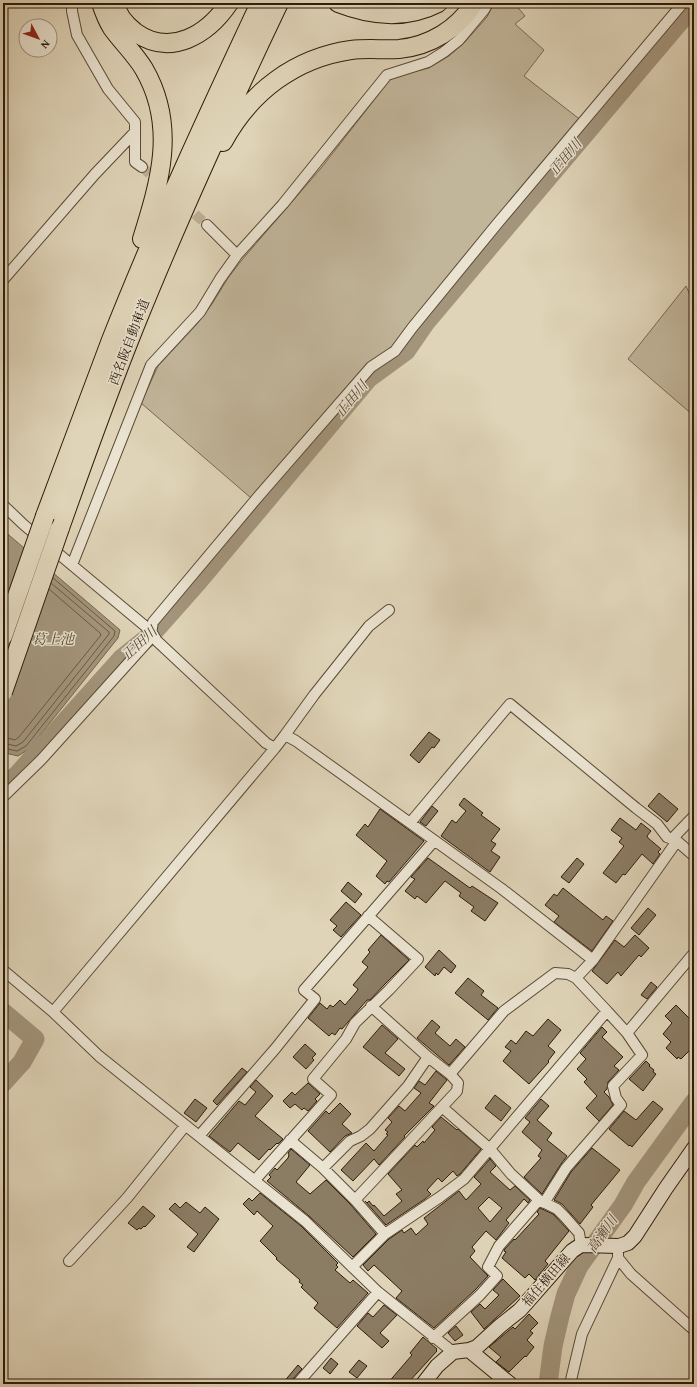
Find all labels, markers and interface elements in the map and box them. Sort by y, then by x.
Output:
north arrow [18,18,58,58]
text: N [37,37,54,53]
water label: 正田川 [544,133,587,180]
street label: 西名阪自動車道 [104,296,154,388]
water label: 正田川 [330,375,373,422]
water label: 正田川 [117,620,163,664]
water label: 葛上池 [32,629,76,649]
water label: 高瀬川 [582,1209,623,1257]
street label: 福住横田線 [518,1249,574,1311]

